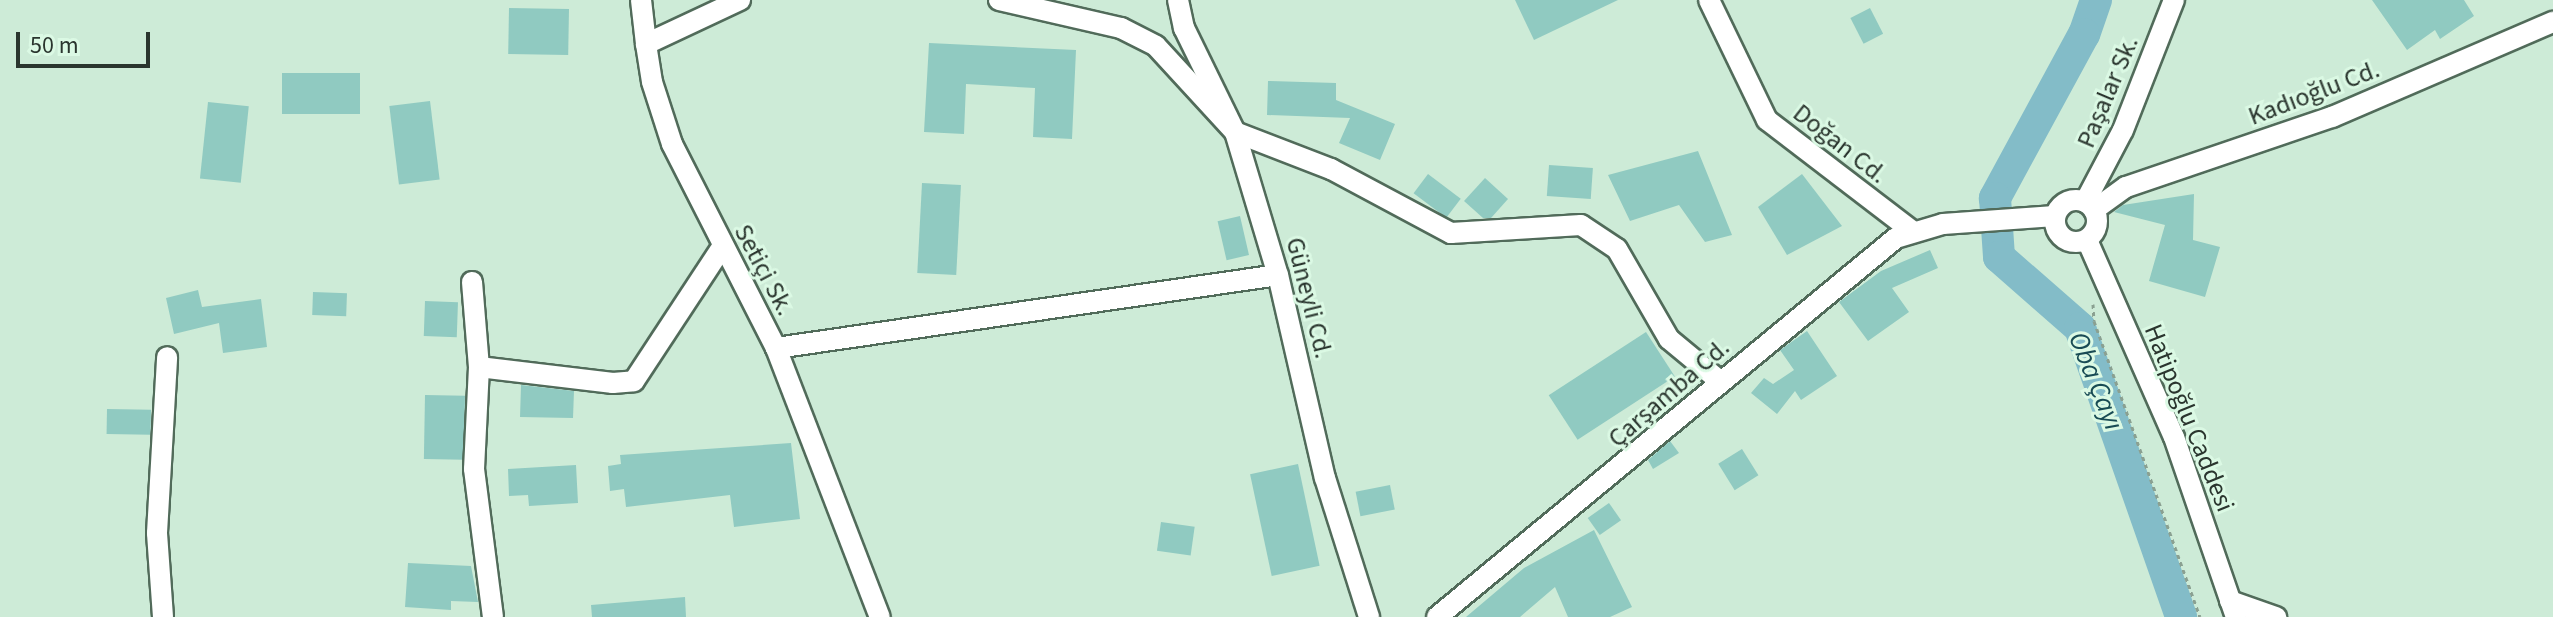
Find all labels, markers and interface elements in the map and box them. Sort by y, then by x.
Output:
scale bar [20,16,154,66]
text: 50 m [30,28,79,63]
street label: Paşalar Sk. [2071,31,2145,153]
street label: Kadıoğlu Cd. [2244,54,2384,132]
street label: Doğan Cd. [1787,98,1893,190]
street label: Setiçi Sk. [727,219,801,321]
street label: Güneyli Cd. [1279,234,1339,362]
street label: Hatipoğlu Caddesi [2137,320,2241,516]
water label: Oba Çayı [2061,327,2131,435]
street label: Çarşamba Cd. [1602,332,1736,454]

